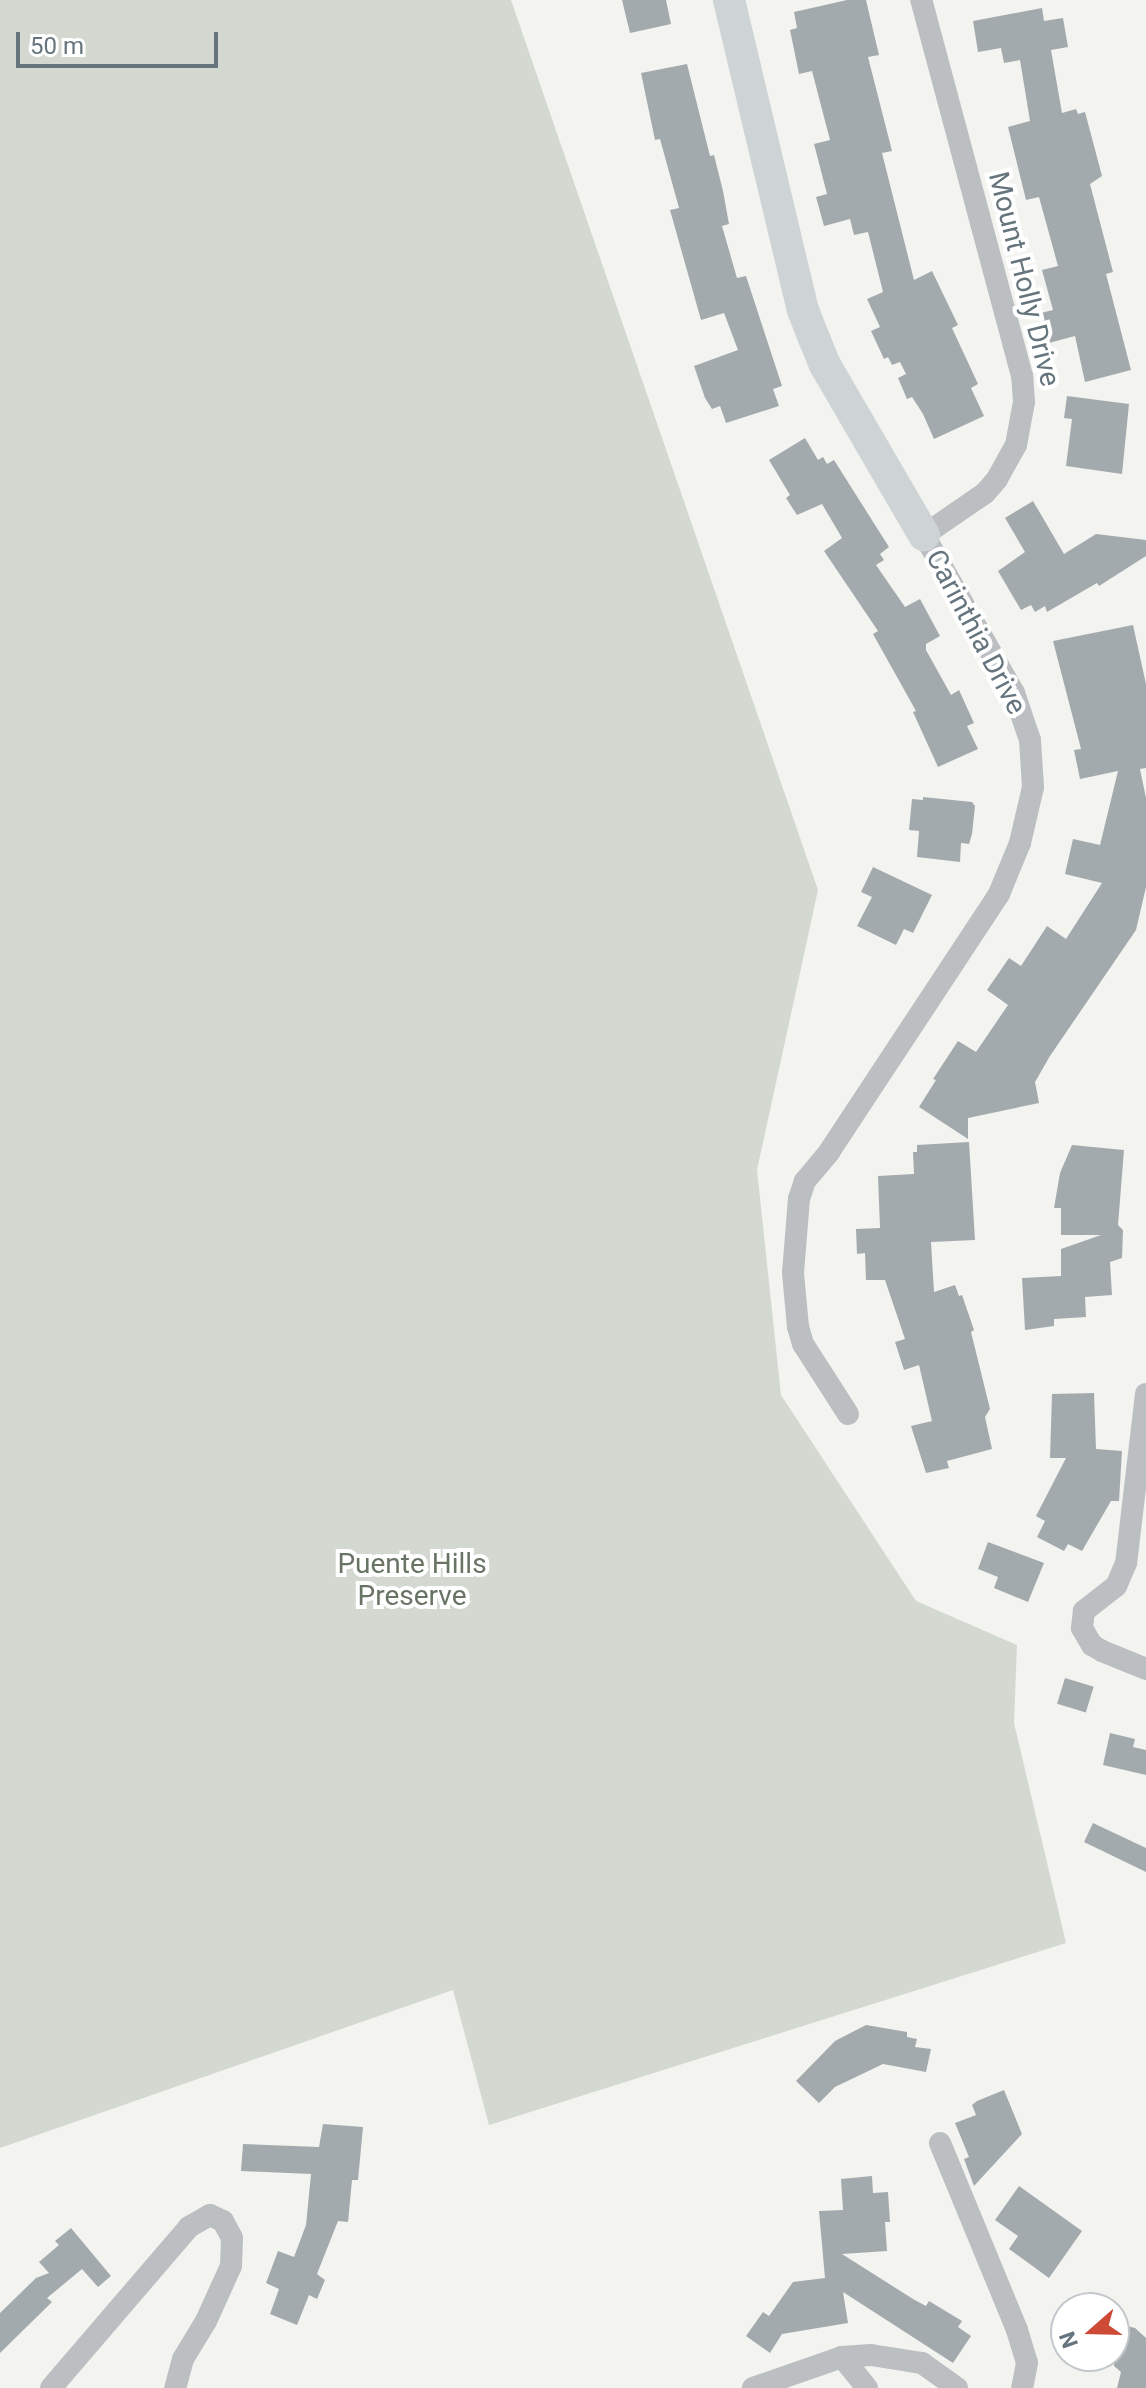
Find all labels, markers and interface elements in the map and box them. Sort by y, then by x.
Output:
scale bar [20,16,222,66]
text: 50 m [30,32,84,60]
street label: Mount Holly Drive [981,168,1067,390]
street label: Carinthia Drive [919,544,1033,720]
park label: Puente Hills Preserve [337,1547,487,1613]
north arrow [1050,2292,1130,2372]
text: N [1054,2328,1083,2351]

